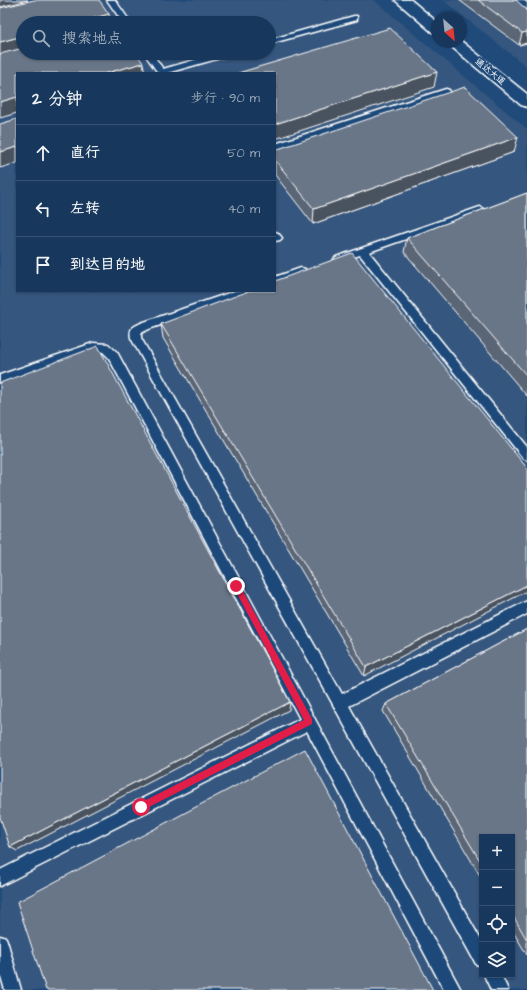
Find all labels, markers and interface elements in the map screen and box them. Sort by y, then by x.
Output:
north arrow [431,12,467,48]
search box [16,16,276,60]
icon: search [30,27,52,49]
text: 搜索地点 [62,28,122,49]
street label: 通达大道 [472,56,508,88]
text: 2 分钟 [32,87,83,111]
text: 步行 · 90 m [191,89,260,107]
icon: ahead [32,142,54,164]
text: 直行 [70,142,100,163]
text: 50 m [227,144,260,162]
icon: left [32,198,54,220]
text: 左转 [70,198,100,219]
text: 40 m [228,200,260,218]
icon: arrive [32,254,54,276]
text: 到达目的地 [70,254,145,275]
route end [227,577,245,595]
route start [132,798,150,816]
map controls [479,834,515,978]
button: + [479,834,515,870]
button: − [479,870,515,906]
button: locate [479,906,515,942]
button: layers [479,942,515,978]

